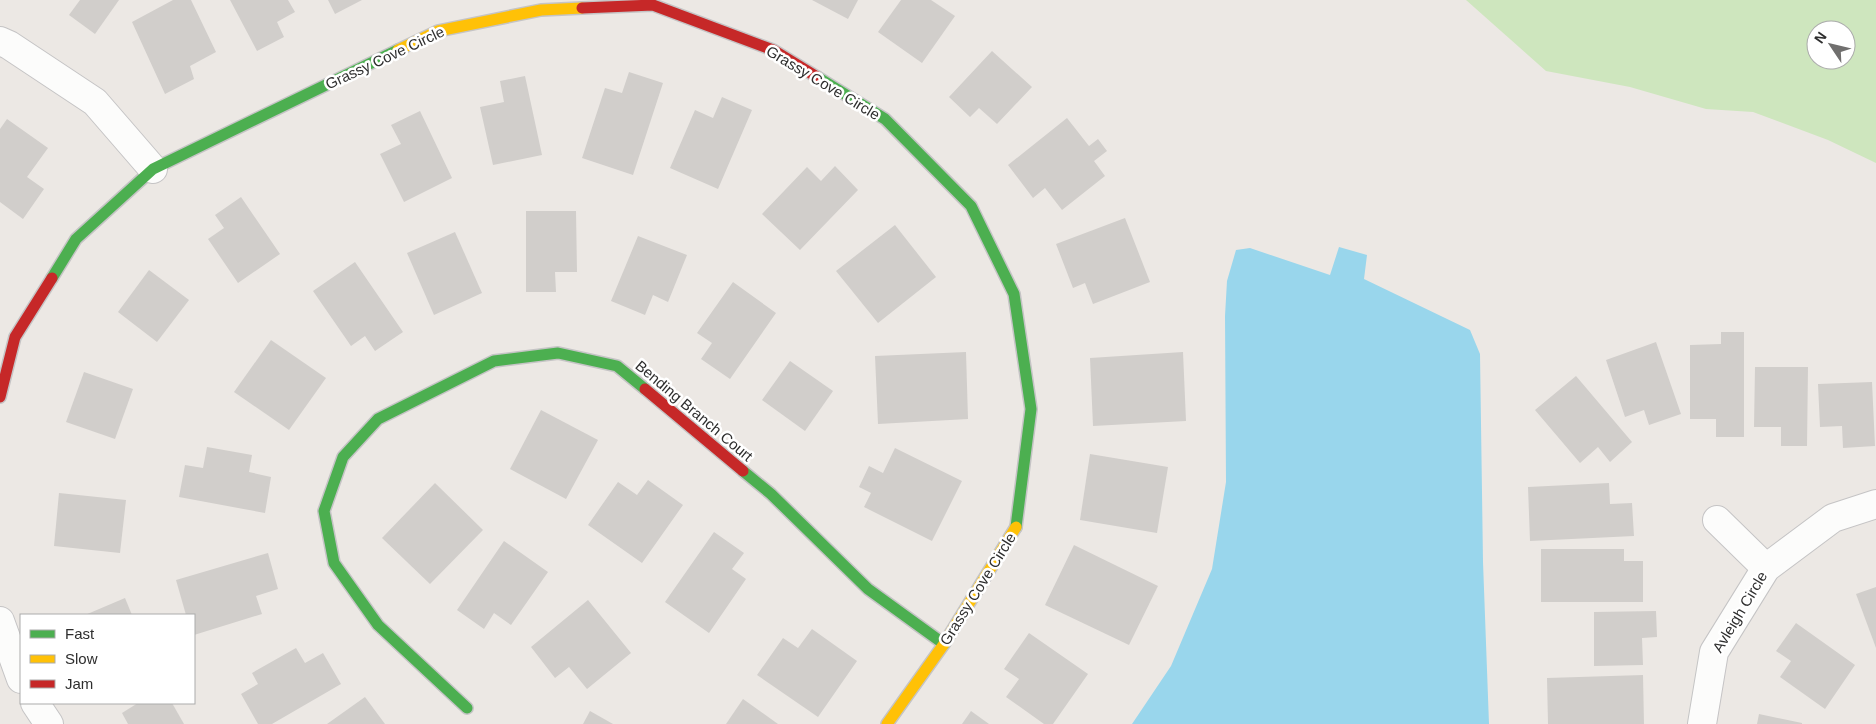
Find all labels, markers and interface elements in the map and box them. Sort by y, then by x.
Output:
north arrow [1806,20,1856,70]
street label: Grassy Cove Circle [323,23,447,93]
text: N [1811,29,1830,46]
street label: Grassy Cove Circle [764,42,883,123]
street label: Bending Branch Court [632,357,757,465]
street label: Grassy Cove Circle [936,529,1019,648]
street label: Avleigh Circle [1709,568,1770,655]
legend [20,614,195,704]
text: Fast [65,625,95,642]
text: Slow [65,650,98,667]
text: Jam [65,675,93,692]

